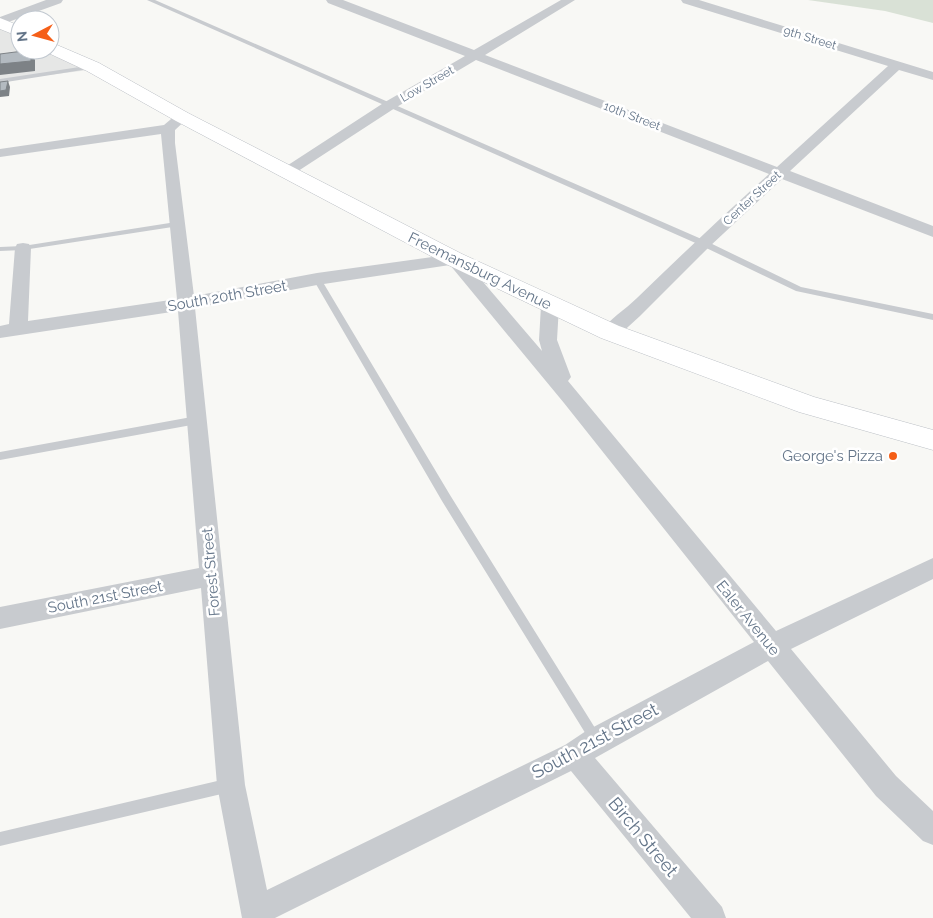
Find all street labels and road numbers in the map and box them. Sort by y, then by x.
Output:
street label: 9th Street [782,23,838,53]
street label: Low Street [398,63,456,105]
street label: 10th Street [602,99,662,133]
street label: Center Street [720,168,784,228]
street label: Freemansburg Avenue [405,228,555,314]
street label: South 20th Street [166,277,288,315]
street label: Forest Street [198,527,224,617]
street label: South 21st Street [46,577,164,617]
street label: Ealer Avenue [712,577,784,659]
street label: South 21st Street [528,698,661,783]
street label: Birch Street [604,793,683,881]

